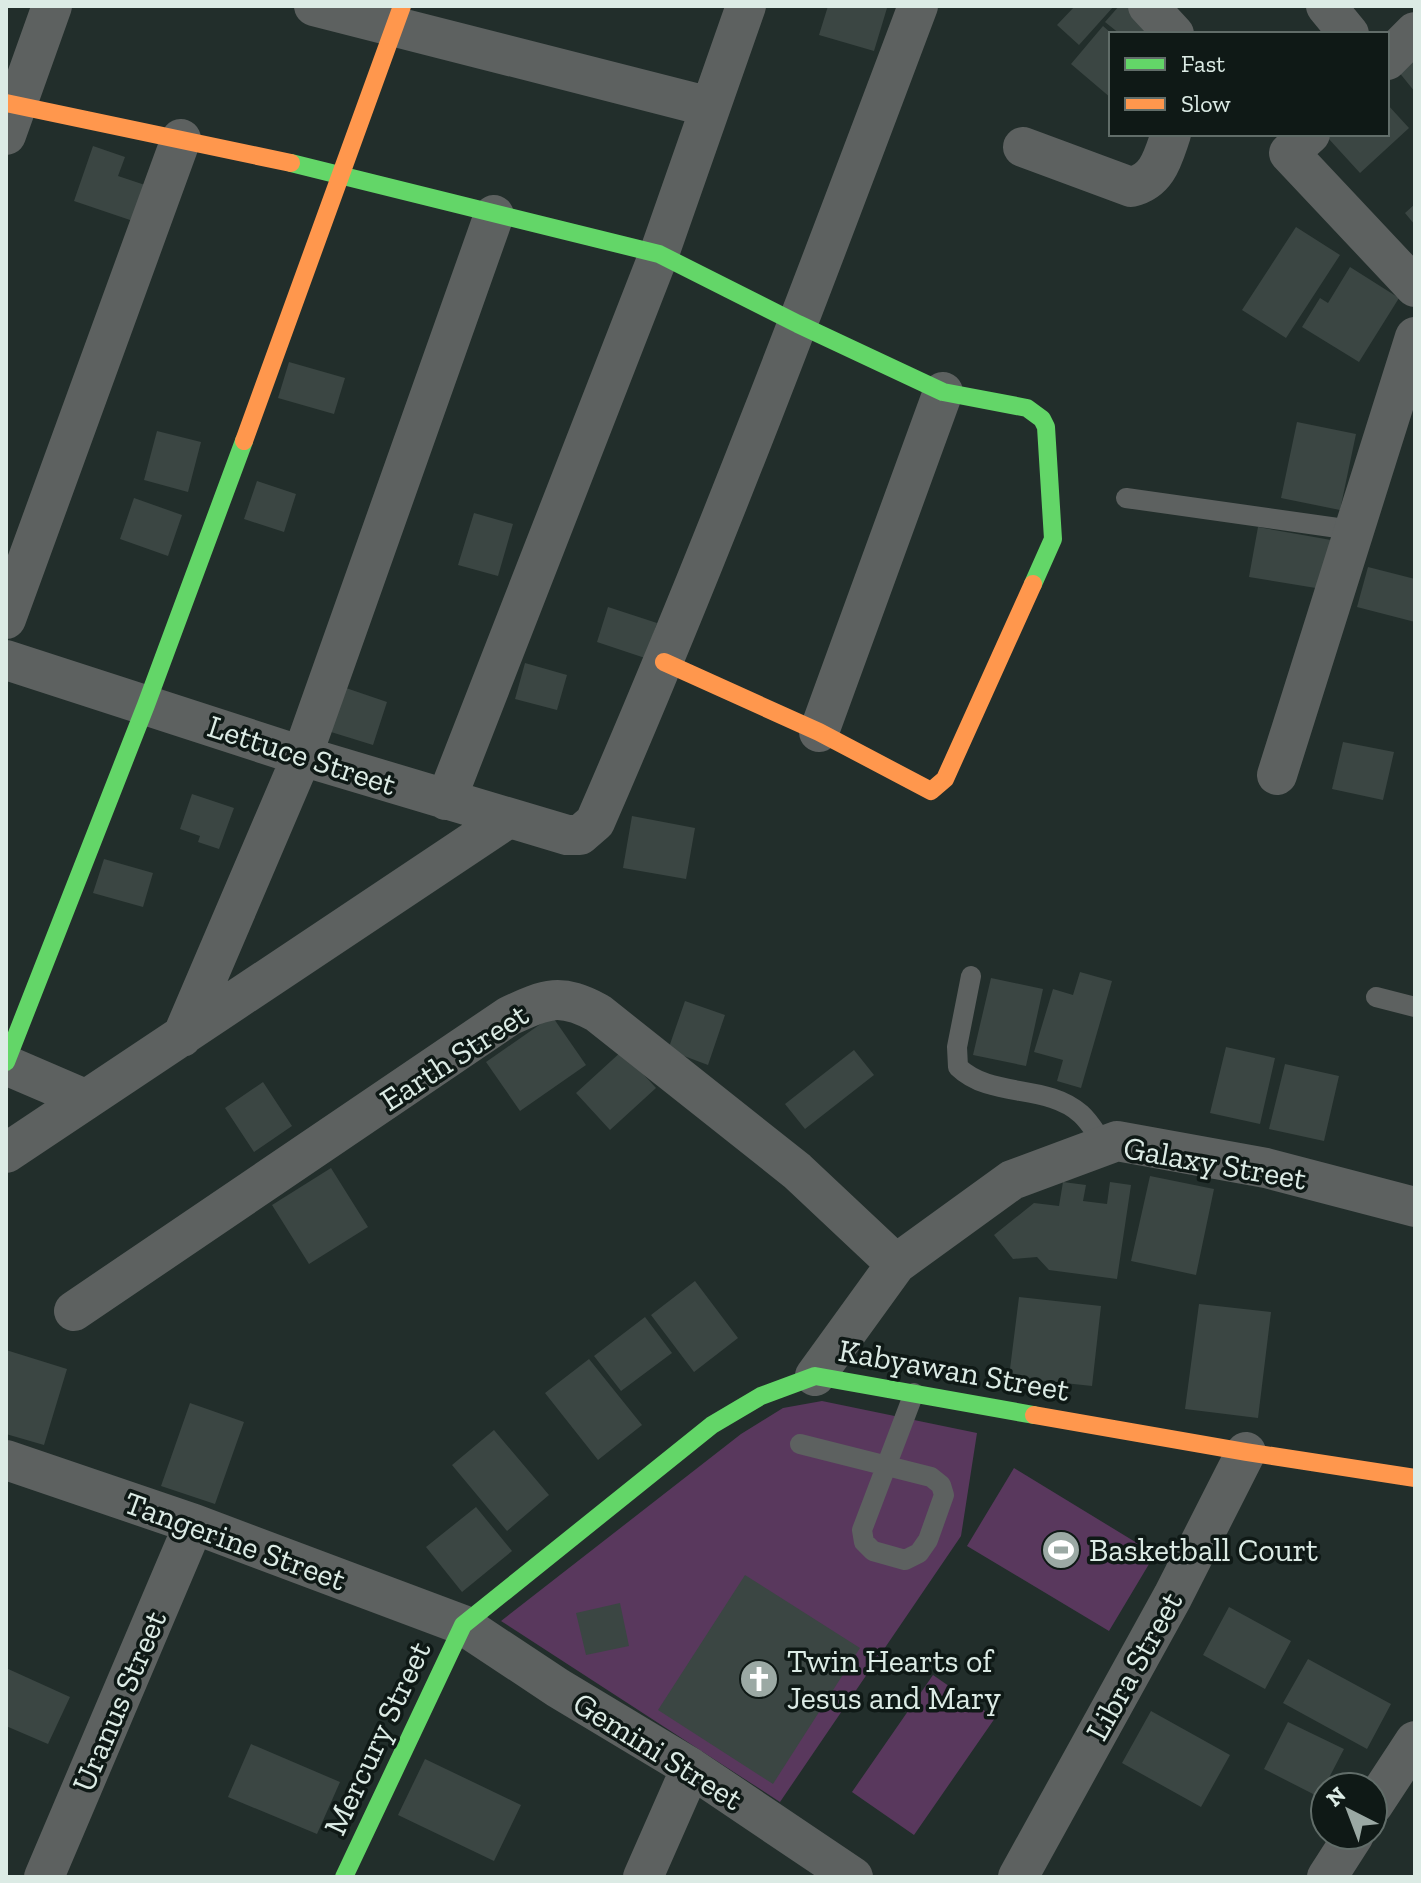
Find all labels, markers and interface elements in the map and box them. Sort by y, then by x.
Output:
legend [1109,32,1389,136]
text: Fast [1181,49,1225,78]
text: Slow [1181,89,1231,118]
street label: Lettuce Street [203,707,401,803]
street label: Earth Street [373,995,535,1119]
street label: Galaxy Street [1121,1128,1310,1198]
street label: Kabyawan Street [836,1331,1072,1409]
street label: Tangerine Street [119,1483,351,1599]
sports icon: Basketball Court [1040,1529,1082,1571]
place label: Basketball Court [1089,1531,1318,1569]
street label: Libra Street [1078,1585,1190,1747]
street label: Uranus Street [64,1605,174,1797]
street label: Mercury Street [316,1635,439,1841]
place label: Twin Hearts of Jesus and Mary [787,1642,1002,1717]
church icon: Twin Hearts of Jesus and Mary [738,1658,780,1700]
street label: Gemini Street [566,1684,750,1818]
north arrow [1309,1771,1389,1851]
text: N [1321,1781,1351,1812]

